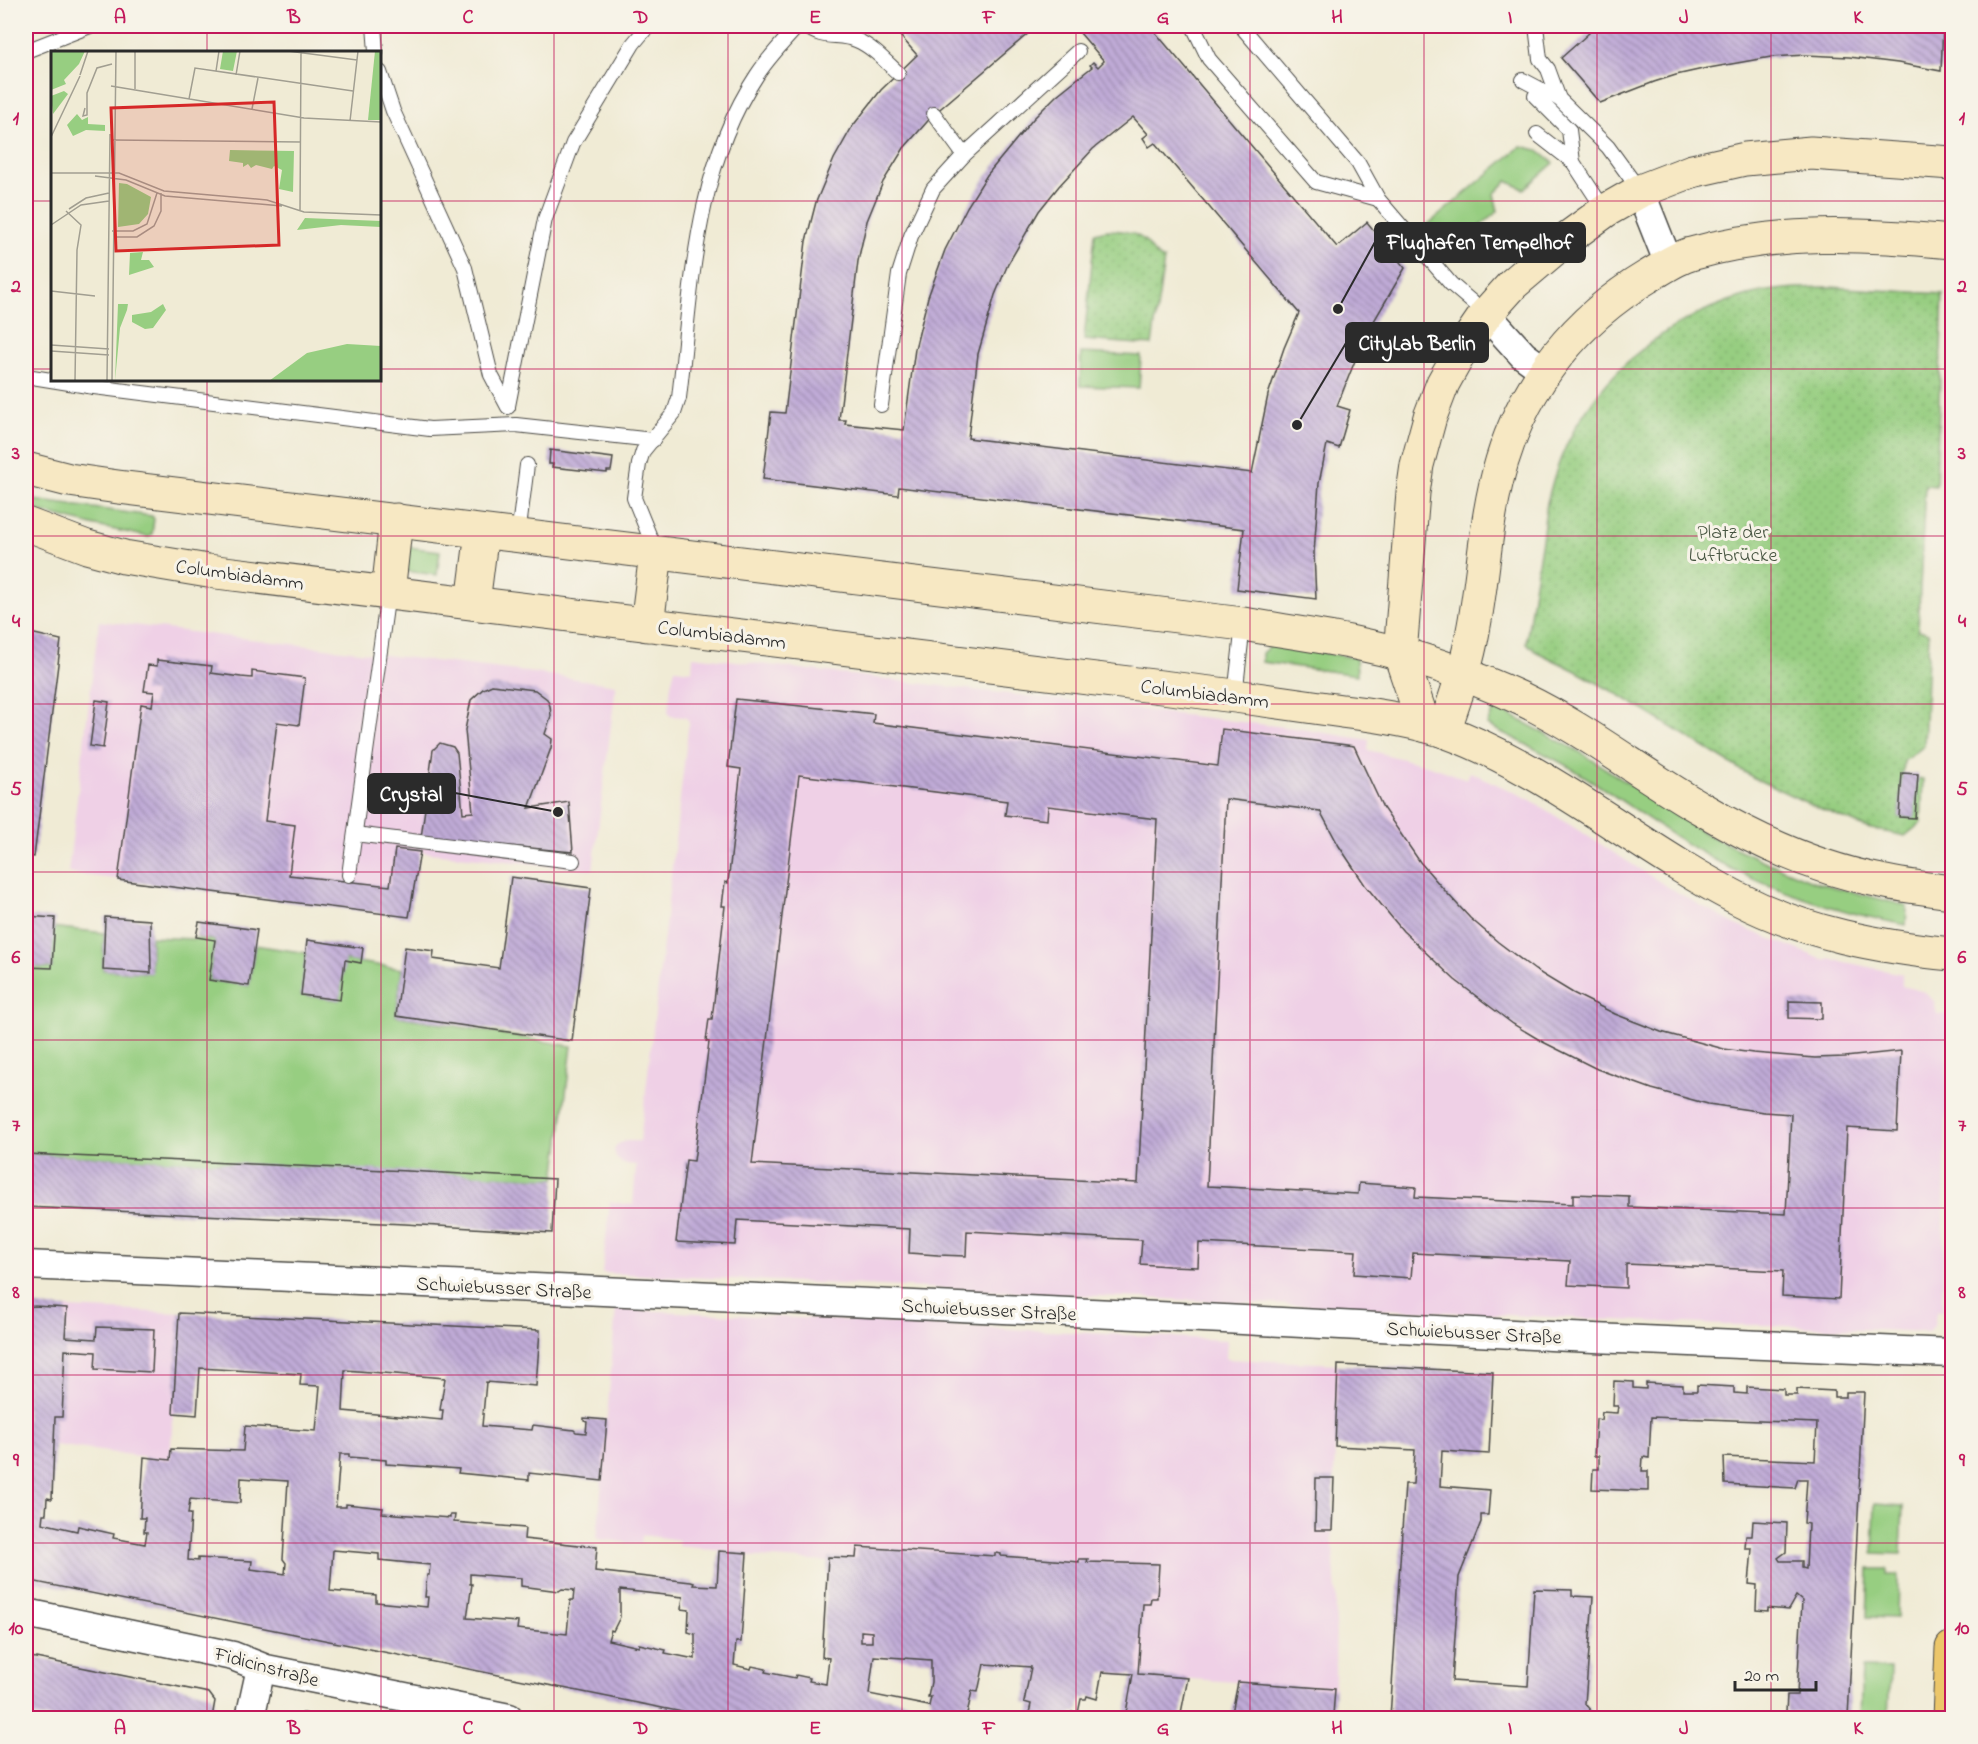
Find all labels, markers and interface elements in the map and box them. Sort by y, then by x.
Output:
text: A [114,4,126,33]
text: B [286,4,301,33]
text: C [463,4,474,33]
text: D [633,4,648,33]
text: E [809,4,821,33]
text: F [982,4,996,33]
text: G [1157,4,1170,33]
text: H [1331,4,1343,33]
text: I [1508,4,1513,33]
text: J [1679,4,1689,33]
text: K [1853,4,1864,33]
inset map [51,51,381,381]
text: 1 [13,105,20,134]
text: 1 [1959,105,1966,134]
callout: Flughafen Tempelhof [1375,223,1585,262]
text: Flughafen Tempelhof [1386,229,1574,261]
text: 2 [10,273,21,302]
text: 2 [1956,273,1967,302]
callout: CityLab Berlin [1346,323,1488,362]
text: CityLab Berlin [1358,330,1476,362]
text: 3 [11,440,20,469]
text: 3 [1957,440,1966,469]
park label: Platz der Luftbrücke [1689,519,1777,571]
street label: Columbiadamm [174,553,306,600]
text: 4 [12,608,21,637]
text: 4 [1958,608,1967,637]
street label: Columbiadamm [656,614,788,659]
street label: Columbiadamm [1139,673,1271,718]
callout: Crystal [368,774,455,813]
text: 5 [10,776,22,805]
text: 5 [1956,776,1968,805]
text: Crystal [380,781,443,813]
text: 6 [12,944,21,973]
text: 6 [1958,944,1967,973]
text: 7 [12,1112,21,1141]
text: 7 [1958,1112,1967,1141]
street label: Schwiebusser Straße [416,1270,592,1309]
text: 8 [11,1279,20,1308]
text: 8 [1957,1279,1966,1308]
street label: Schwiebusser Straße [901,1292,1077,1331]
street label: Schwiebusser Straße [1386,1315,1562,1354]
text: 9 [12,1447,20,1476]
text: 9 [1958,1447,1966,1476]
text: 10 [9,1615,24,1644]
text: 10 [1955,1615,1970,1644]
street label: Fidicinstraße [210,1640,322,1696]
scale bar [1735,1654,1816,1692]
text: 20 m [1744,1664,1779,1690]
text: A [114,1715,126,1744]
text: B [286,1715,301,1744]
text: C [463,1715,474,1744]
text: D [633,1715,648,1744]
text: E [809,1715,821,1744]
text: F [982,1715,996,1744]
text: G [1157,1715,1170,1744]
text: H [1331,1715,1343,1744]
text: I [1508,1715,1513,1744]
text: J [1679,1715,1689,1744]
text: K [1853,1715,1864,1744]

